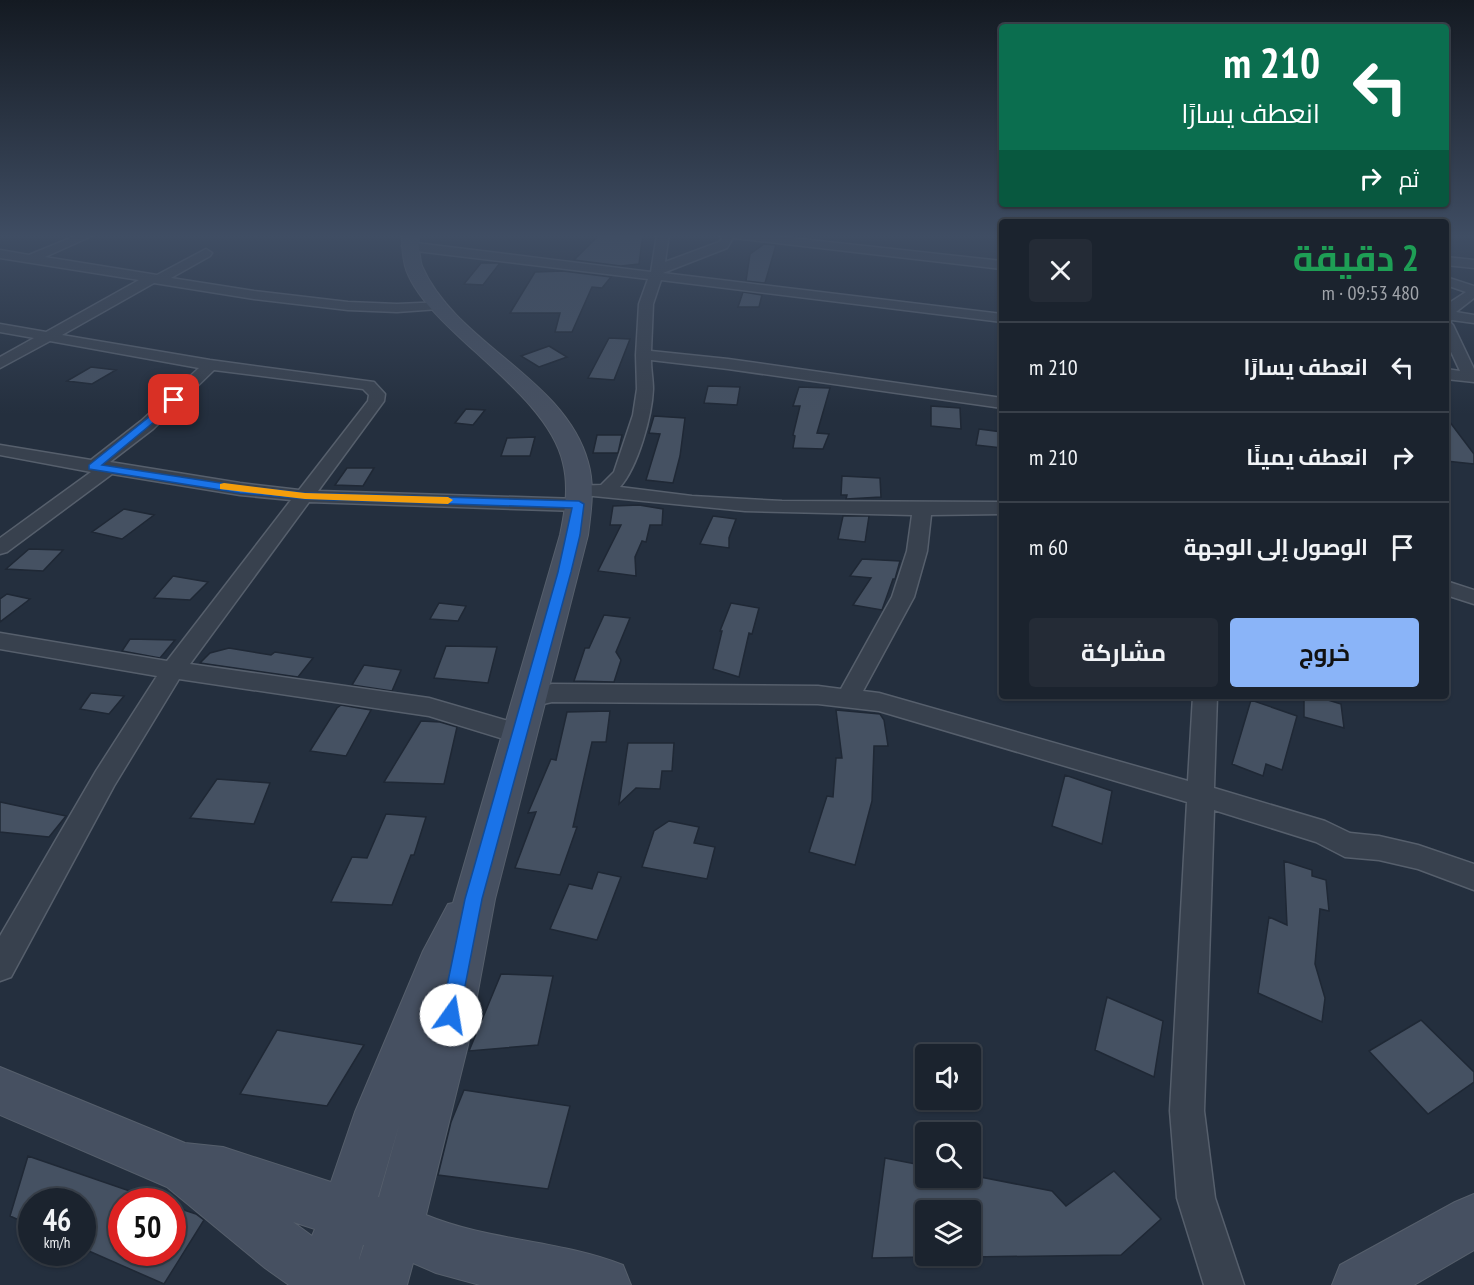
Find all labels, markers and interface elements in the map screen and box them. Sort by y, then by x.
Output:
text: 210 m [1223,35,1320,90]
icon: left [1341,48,1419,126]
text: انعطف يسارًا [1181,96,1320,130]
icon: right [1354,162,1387,195]
text: ثم [1399,165,1419,193]
text: 2 دقيقة [1293,234,1419,281]
button: close [1029,239,1092,302]
text: 480 m · 09:53 [1322,280,1419,306]
icon: left [1386,351,1419,384]
text: 210 m [1029,353,1078,381]
text: انعطف يسارًا [1244,353,1368,381]
pin [148,374,199,425]
icon: arrive [157,383,190,416]
icon: right [1386,441,1419,474]
text: 210 m [1029,443,1078,471]
text: انعطف يمينًا [1246,443,1368,471]
icon: arrive [1386,531,1419,564]
text: 60 m [1029,533,1068,561]
text: الوصول إلى الوجهة [1184,533,1368,561]
button: مشاركة [1029,618,1218,687]
button: خروج [1230,618,1419,687]
position arrow [419,983,483,1047]
map controls [915,1044,981,1266]
button: sound [915,1044,981,1110]
button: search [915,1122,981,1188]
speed limit sign: 50 [108,1188,186,1266]
text: 46 [43,1200,71,1239]
button: layers [915,1200,981,1266]
text: km/h [44,1233,70,1252]

